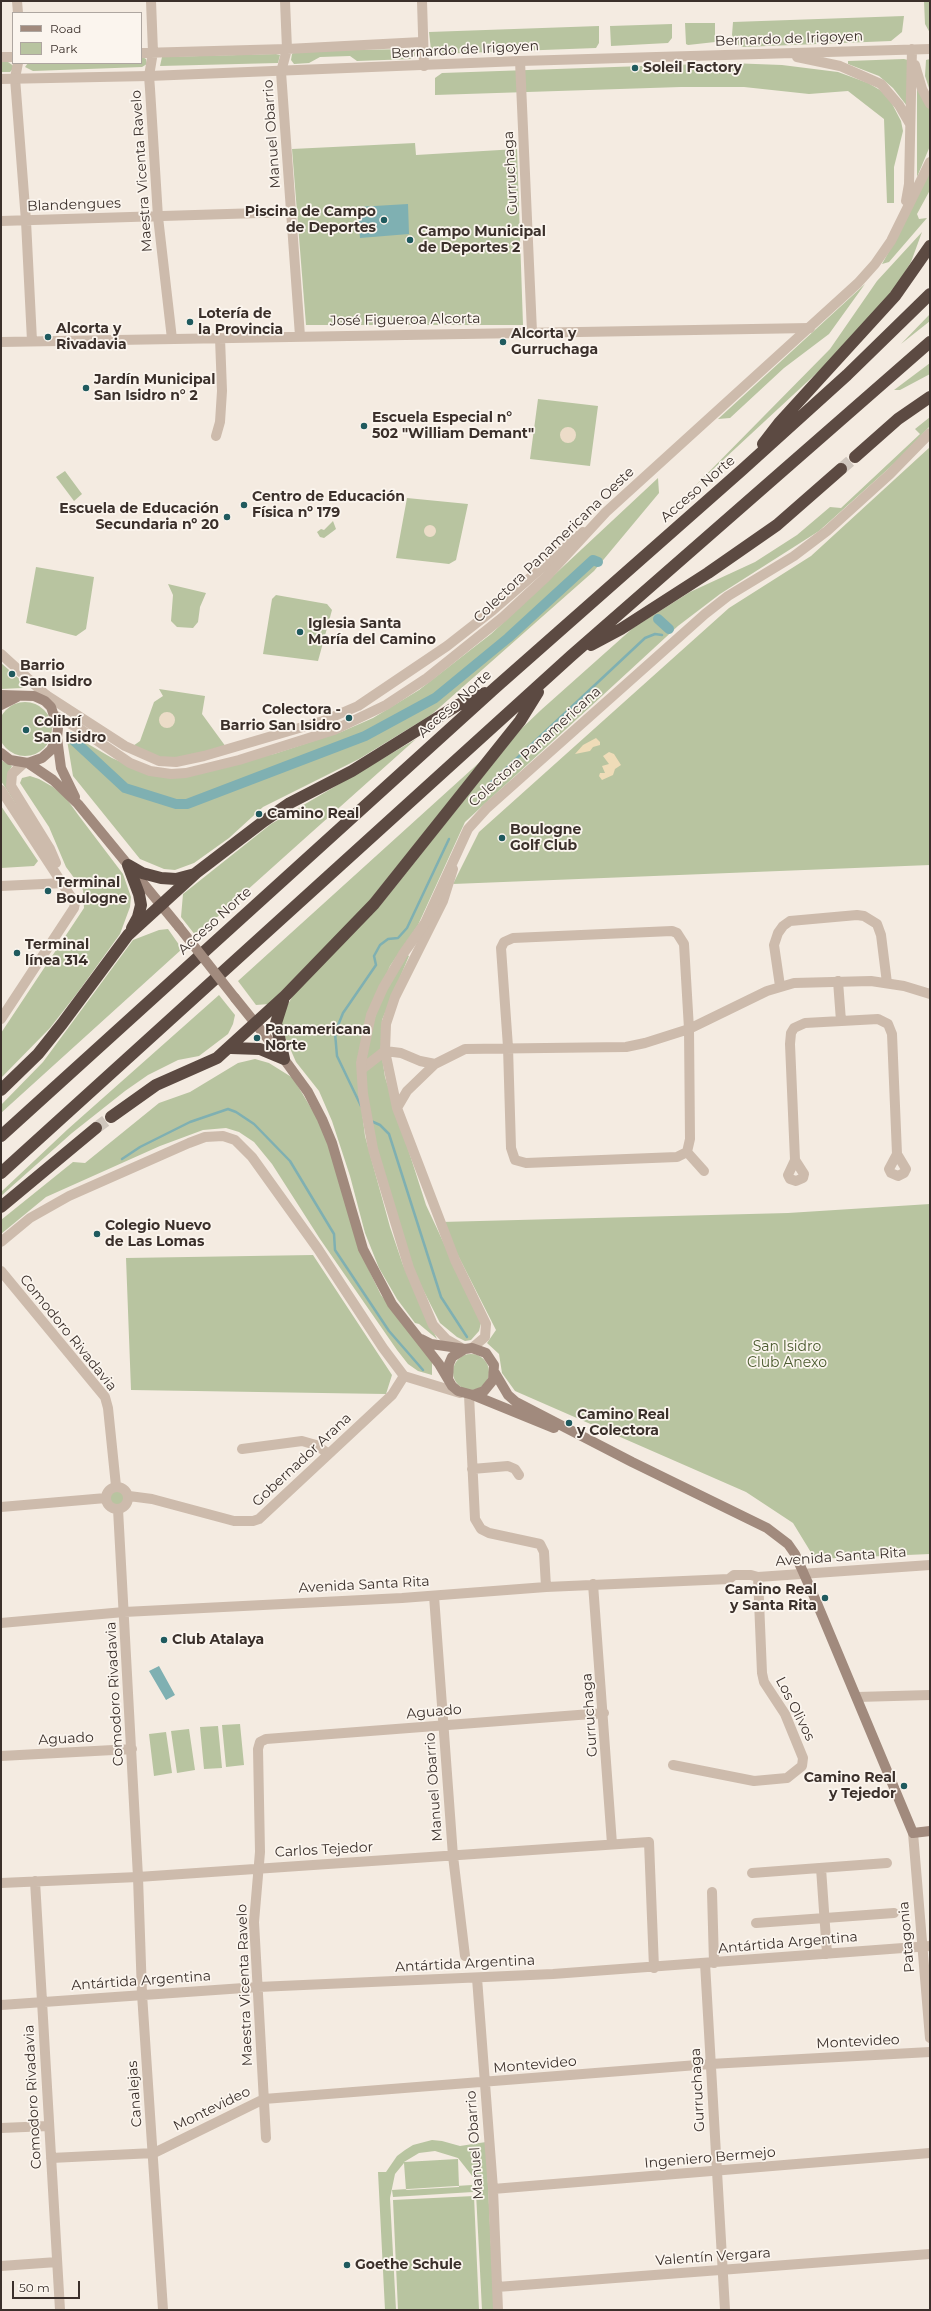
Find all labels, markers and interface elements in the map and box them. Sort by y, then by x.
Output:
legend [12,12,142,64]
text: Road [50,21,81,36]
street label: Bernardo de Irigoyen [715,28,863,50]
street label: Bernardo de Irigoyen [391,38,539,62]
text: Park [50,41,77,56]
place label: Soleil Factory [643,60,742,76]
marker: Soleil Factory [630,63,640,73]
street label: Manuel Obarrio [260,79,284,189]
street label: Maestra Vicenta Ravelo [128,89,156,253]
street label: Gurruchaga [500,131,522,215]
street label: Blandengues [27,195,121,215]
place label: Piscina de Campo de Deportes [245,204,376,236]
marker: Piscina de Campo de Deportes [379,215,389,225]
place label: Campo Municipal de Deportes 2 [418,224,546,256]
marker: Campo Municipal de Deportes 2 [405,235,415,245]
place label: Lotería de la Provincia [198,306,283,338]
street label: José Figueroa Alcorta [329,310,481,330]
marker: Lotería de la Provincia [185,317,195,327]
place label: Alcorta y Rivadavia [56,321,127,354]
place label: Alcorta y Gurruchaga [511,326,598,358]
marker: Alcorta y Rivadavia [43,332,53,342]
marker: Alcorta y Gurruchaga [498,337,508,347]
place label: Jardín Municipal San Isidro n° 2 [94,372,215,404]
marker: Jardín Municipal San Isidro n° 2 [81,383,91,393]
place label: Escuela Especial n° 502 "William Demant" [372,410,534,442]
marker: Escuela Especial n° 502 "William Demant" [359,421,369,431]
street label: Acceso Norte [657,452,739,526]
street label: Colectora Panamericana Oeste [470,464,638,626]
place label: Centro de Educación Física nº 179 [252,489,405,522]
marker: Centro de Educación Física nº 179 [239,500,249,510]
place label: Escuela de Educación Secundaria nº 20 [59,501,219,534]
marker: Escuela de Educación Secundaria nº 20 [222,512,232,522]
place label: Iglesia Santa María del Camino [308,616,436,648]
marker: Iglesia Santa María del Camino [295,627,305,637]
place label: Barrio San Isidro [20,658,92,690]
street label: Acceso Norte [415,667,495,741]
marker: Barrio San Isidro [7,669,17,679]
street label: Colectora Panamericana [465,683,605,811]
place label: Colectora - Barrio San Isidro [220,702,341,734]
marker: Colectora - Barrio San Isidro [344,713,354,723]
place label: Colibrí San Isidro [34,714,106,746]
marker: Colibrí San Isidro [21,725,31,735]
place label: Camino Real [267,806,359,822]
marker: Camino Real [254,809,264,819]
place label: Boulogne Golf Club [510,822,581,854]
marker: Boulogne Golf Club [497,833,507,843]
place label: Terminal Boulogne [56,875,127,908]
street label: Acceso Norte [175,884,255,958]
marker: Terminal Boulogne [43,886,53,896]
place label: Terminal línea 314 [25,937,89,970]
marker: Terminal línea 314 [12,948,22,958]
place label: Panamericana Norte [265,1022,371,1054]
marker: Panamericana Norte [252,1033,262,1043]
place label: Colegio Nuevo de Las Lomas [105,1218,211,1250]
marker: Colegio Nuevo de Las Lomas [92,1229,102,1239]
street label: Comodoro Rivadavia [16,1271,120,1395]
park label: San Isidro Club Anexo [747,1339,827,1372]
place label: Camino Real y Colectora [577,1407,669,1440]
street label: Gobernador Arana [249,1410,355,1510]
marker: Camino Real y Colectora [564,1418,574,1428]
street label: Avenida Santa Rita [775,1544,907,1570]
street label: Avenida Santa Rita [298,1573,430,1597]
place label: Camino Real y Santa Rita [725,1582,817,1614]
marker: Camino Real y Santa Rita [820,1593,830,1603]
street label: Comodoro Rivadavia [103,1621,127,1767]
place label: Club Atalaya [172,1632,264,1648]
marker: Club Atalaya [159,1635,169,1645]
street label: Gurruchaga [579,1672,601,1758]
street label: Los Olivos [772,1674,818,1744]
street label: Aguado [406,1701,462,1723]
street label: Aguado [38,1729,94,1749]
street label: Manuel Obarrio [422,1732,446,1842]
place label: Camino Real y Tejedor [804,1770,896,1802]
marker: Camino Real y Tejedor [899,1781,909,1791]
street label: Carlos Tejedor [274,1839,374,1861]
street label: Patagonia [896,1901,918,1973]
street label: Maestra Vicenta Ravelo [234,1904,256,2066]
street label: Antártida Argentina [718,1929,858,1957]
street label: Antártida Argentina [395,1952,535,1976]
street label: Antártida Argentina [71,1968,211,1994]
street label: Comodoro Rivadavia [21,2024,45,2170]
street label: Montevideo [816,2031,900,2053]
street label: Gurruchaga [687,2048,709,2132]
street label: Montevideo [493,2053,577,2077]
street label: Canalejas [124,2060,146,2128]
street label: Montevideo [171,2083,253,2135]
street label: Manuel Obarrio [463,2090,487,2200]
street label: Ingeniero Bermejo [644,2144,776,2172]
street label: Valentín Vergara [655,2245,771,2269]
place label: Goethe Schule [355,2257,462,2273]
marker: Goethe Schule [342,2260,352,2270]
scale bar [14,2273,82,2299]
text: 50 m [19,2280,50,2295]

